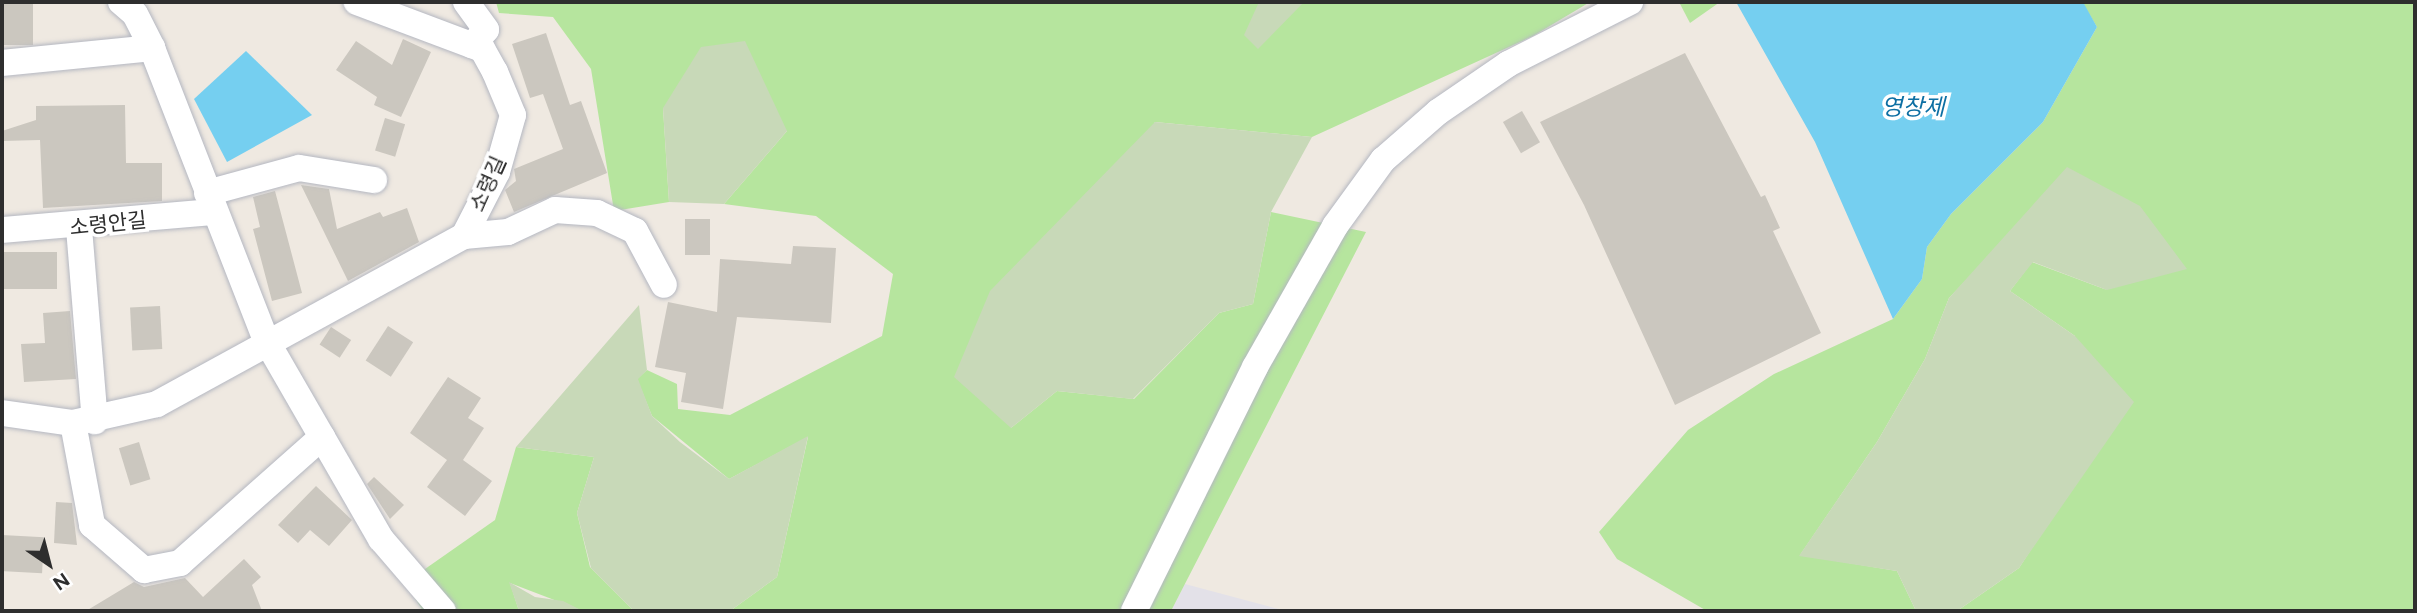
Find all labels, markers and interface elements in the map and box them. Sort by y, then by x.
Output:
water label: 영창제 [1881,93,1945,121]
street label: 소령길 [465,152,511,216]
street label: 소령안길 [68,207,148,241]
north arrow [14,529,84,599]
text: N [49,568,74,595]

